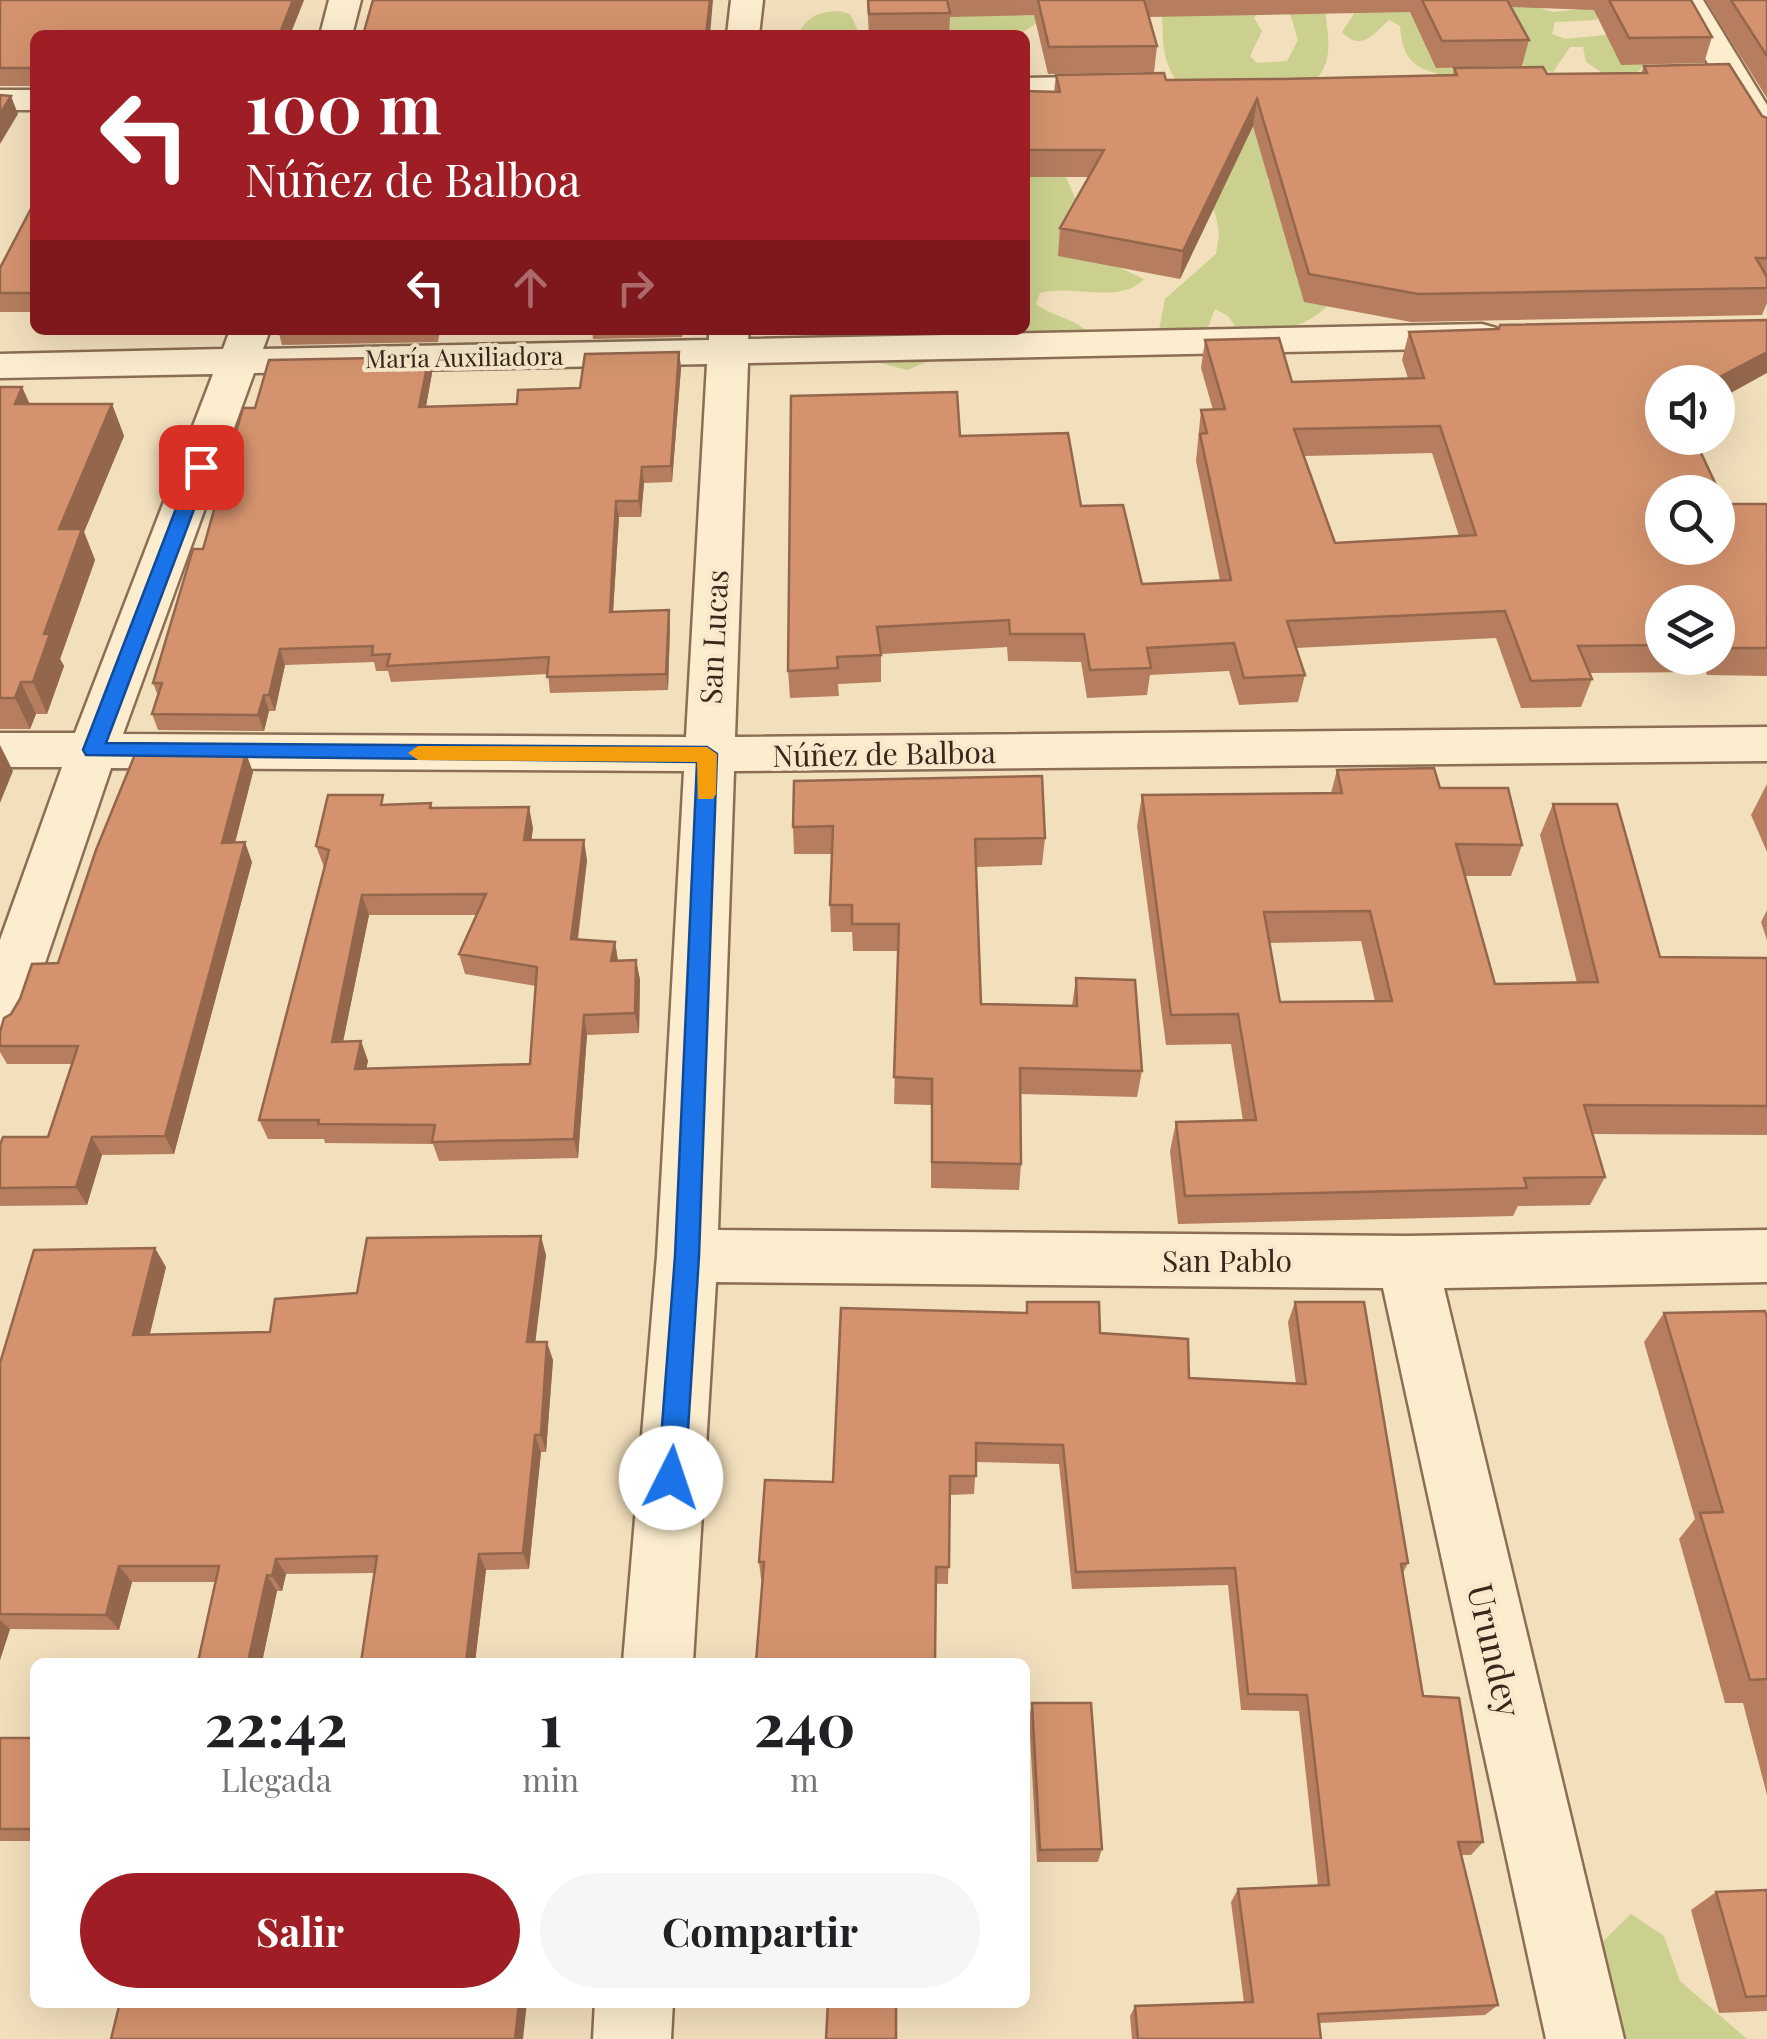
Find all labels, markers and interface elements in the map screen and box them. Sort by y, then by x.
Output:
text: 100 m [245,58,442,152]
icon: left [80,70,210,200]
text: Núñez de Balboa [245,148,580,208]
icon: left [398,260,453,315]
icon: ahead [503,260,558,315]
icon: right [608,260,663,315]
street label: María Auxiliadora [364,338,564,374]
map controls [1645,365,1735,675]
button: sound [1645,365,1735,455]
pin [159,425,244,510]
icon: arrive [174,440,229,495]
button: search [1645,475,1735,565]
street label: San Lucas [690,569,736,705]
button: layers [1645,585,1735,675]
street label: Núñez de Balboa [772,731,996,775]
street label: San Pablo [1162,1240,1292,1280]
position arrow [619,1426,723,1530]
street label: Urundey [1458,1579,1534,1722]
text: 22:42 [205,1682,348,1762]
text: 1 [539,1682,562,1762]
text: 240 [754,1682,855,1762]
text: Llegada [221,1757,332,1800]
text: min [522,1757,579,1800]
text: m [790,1757,819,1800]
button: Salir [80,1873,520,1988]
button: Compartir [540,1873,980,1988]

